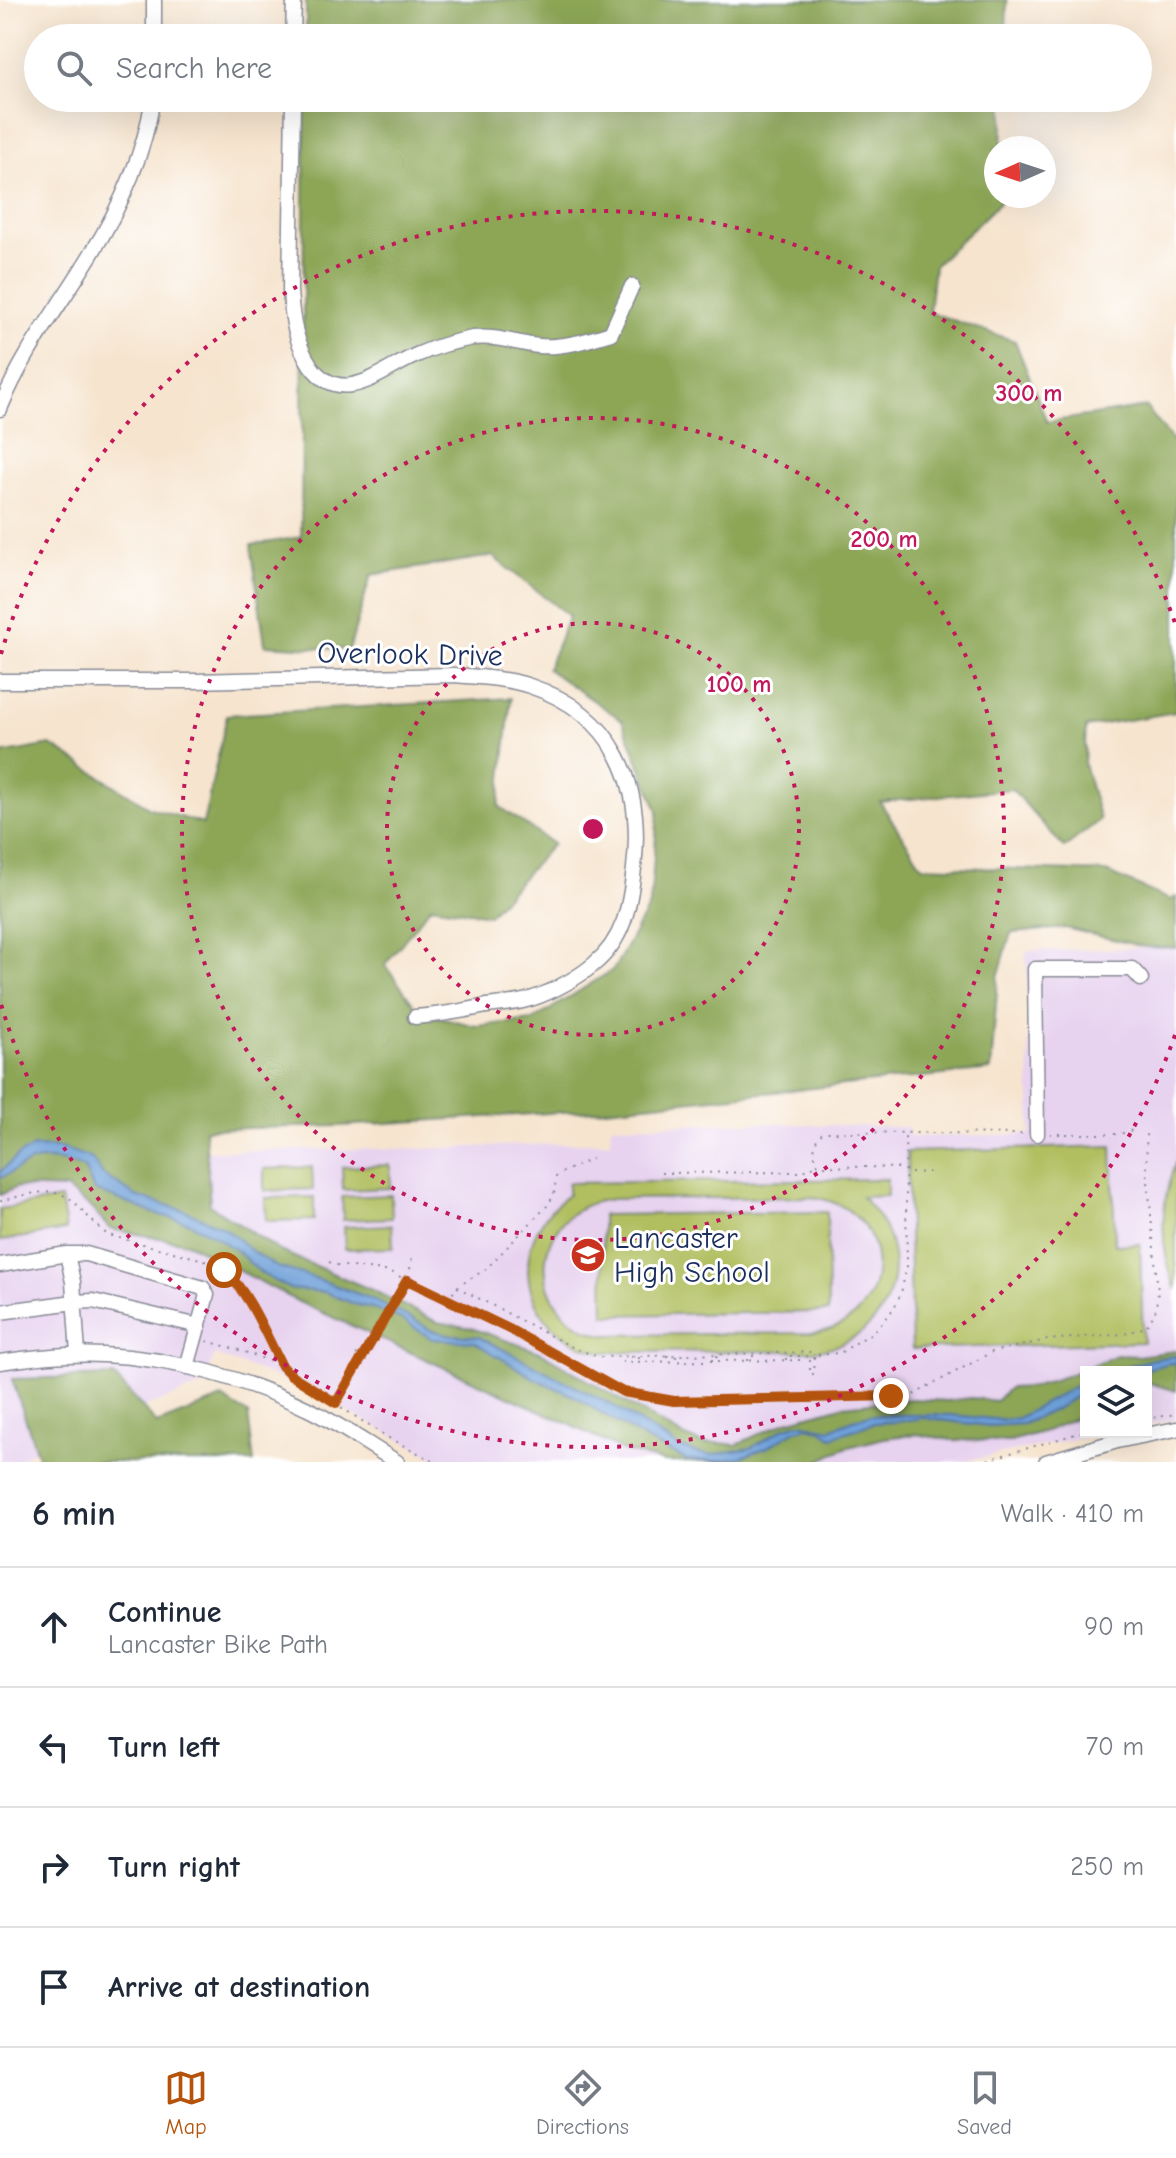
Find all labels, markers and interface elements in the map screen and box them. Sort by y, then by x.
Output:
search box [24,24,1152,112]
icon: search [52,46,96,90]
text: Search here [116,51,272,86]
north arrow [984,136,1056,208]
text: 300 m [996,379,1062,407]
text: 200 m [850,525,918,553]
street label: Overlook Drive [317,635,503,674]
text: 100 m [707,670,771,698]
centre of rings [579,815,607,843]
place label: Lancaster High School [614,1221,770,1290]
school or university icon: Lancaster High School [569,1236,607,1274]
route start [206,1252,242,1288]
map controls [1080,1366,1152,1438]
button: layers [1080,1366,1152,1438]
route end [873,1378,909,1414]
text: 6 min [32,1494,116,1534]
text: Walk · 410 m [1001,1499,1144,1529]
text: Continue [108,1595,222,1630]
icon: ahead [32,1605,76,1649]
text: 90 m [1084,1612,1144,1642]
text: Lancaster Bike Path [108,1630,328,1660]
icon: left [32,1725,76,1769]
text: Turn left [108,1730,220,1765]
text: 70 m [1086,1732,1144,1762]
icon: right [32,1845,76,1889]
text: Turn right [108,1850,240,1885]
text: 250 m [1070,1852,1144,1882]
icon: arrive [32,1965,76,2009]
text: Arrive at destination [108,1970,370,2005]
tab: Map [164,2066,208,2140]
tab: Directions [536,2066,629,2140]
tab: Saved [957,2066,1012,2140]

